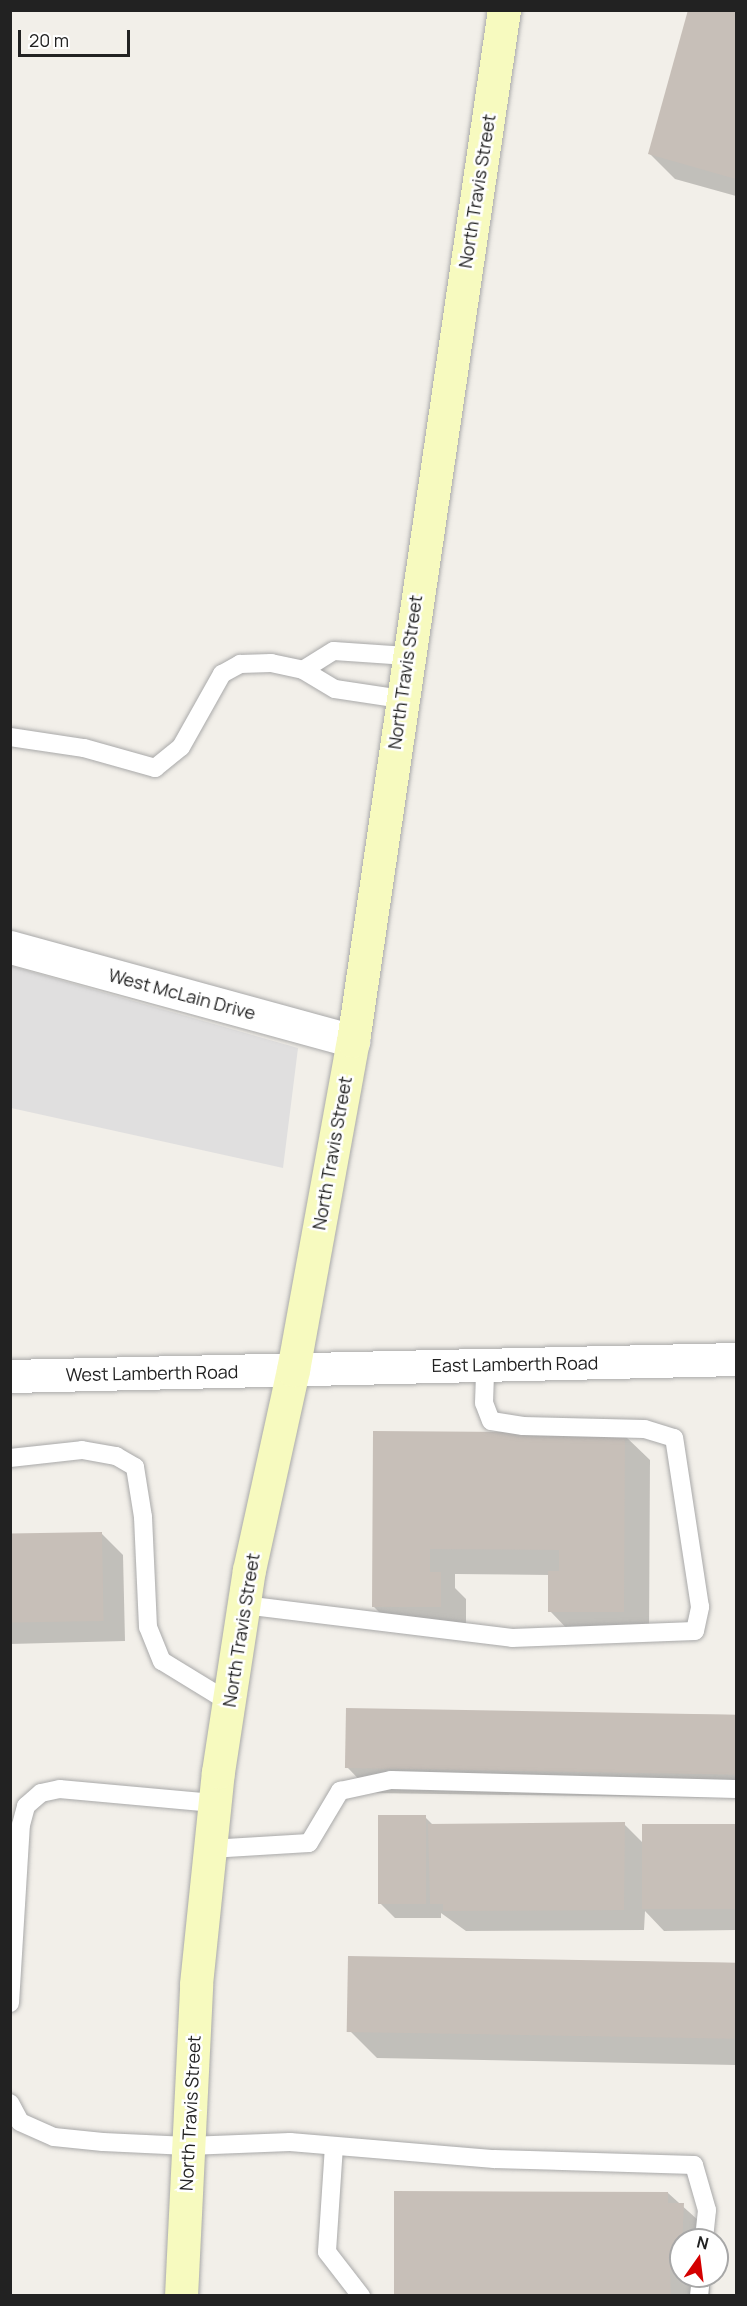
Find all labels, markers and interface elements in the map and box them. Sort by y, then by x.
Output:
scale bar [21,18,134,56]
text: 20 m [29,28,69,52]
street label: North Travis Street [454,112,500,270]
street label: North Travis Street [383,593,427,751]
street label: West McLain Drive [106,964,258,1024]
street label: North Travis Street [308,1074,356,1232]
street label: East Lamberth Road [431,1352,599,1376]
street label: West Lamberth Road [65,1361,239,1385]
street label: North Travis Street [218,1551,264,1709]
street label: North Travis Street [175,2035,205,2191]
north arrow [669,2228,729,2288]
text: N [695,2230,711,2255]

